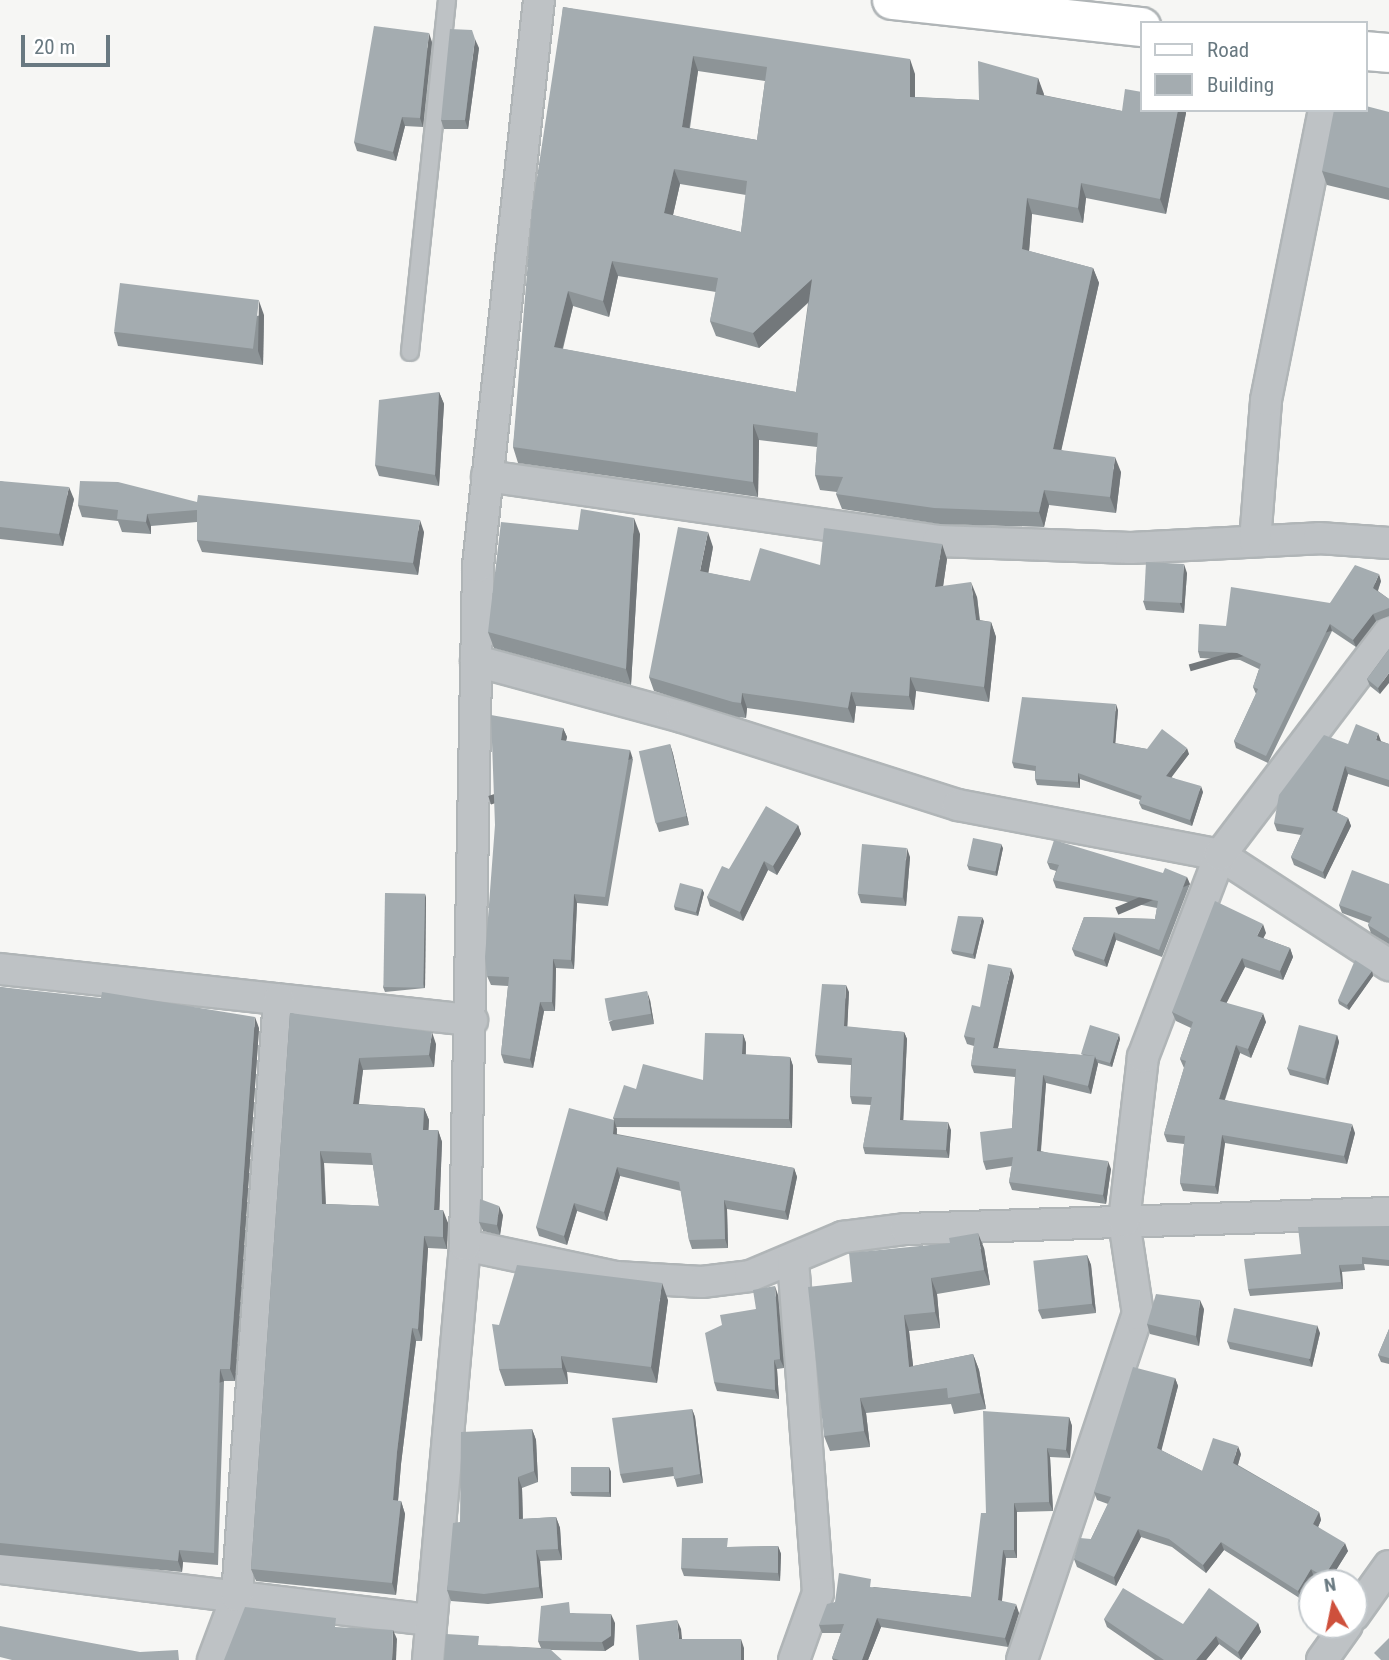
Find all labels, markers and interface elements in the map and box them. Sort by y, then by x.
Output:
scale bar [24,21,114,65]
legend [1140,21,1368,112]
text: 20 m [34,35,75,59]
text: Road [1207,38,1249,62]
text: Building [1207,73,1274,97]
north arrow [1298,1569,1368,1639]
text: N [1322,1572,1337,1597]

